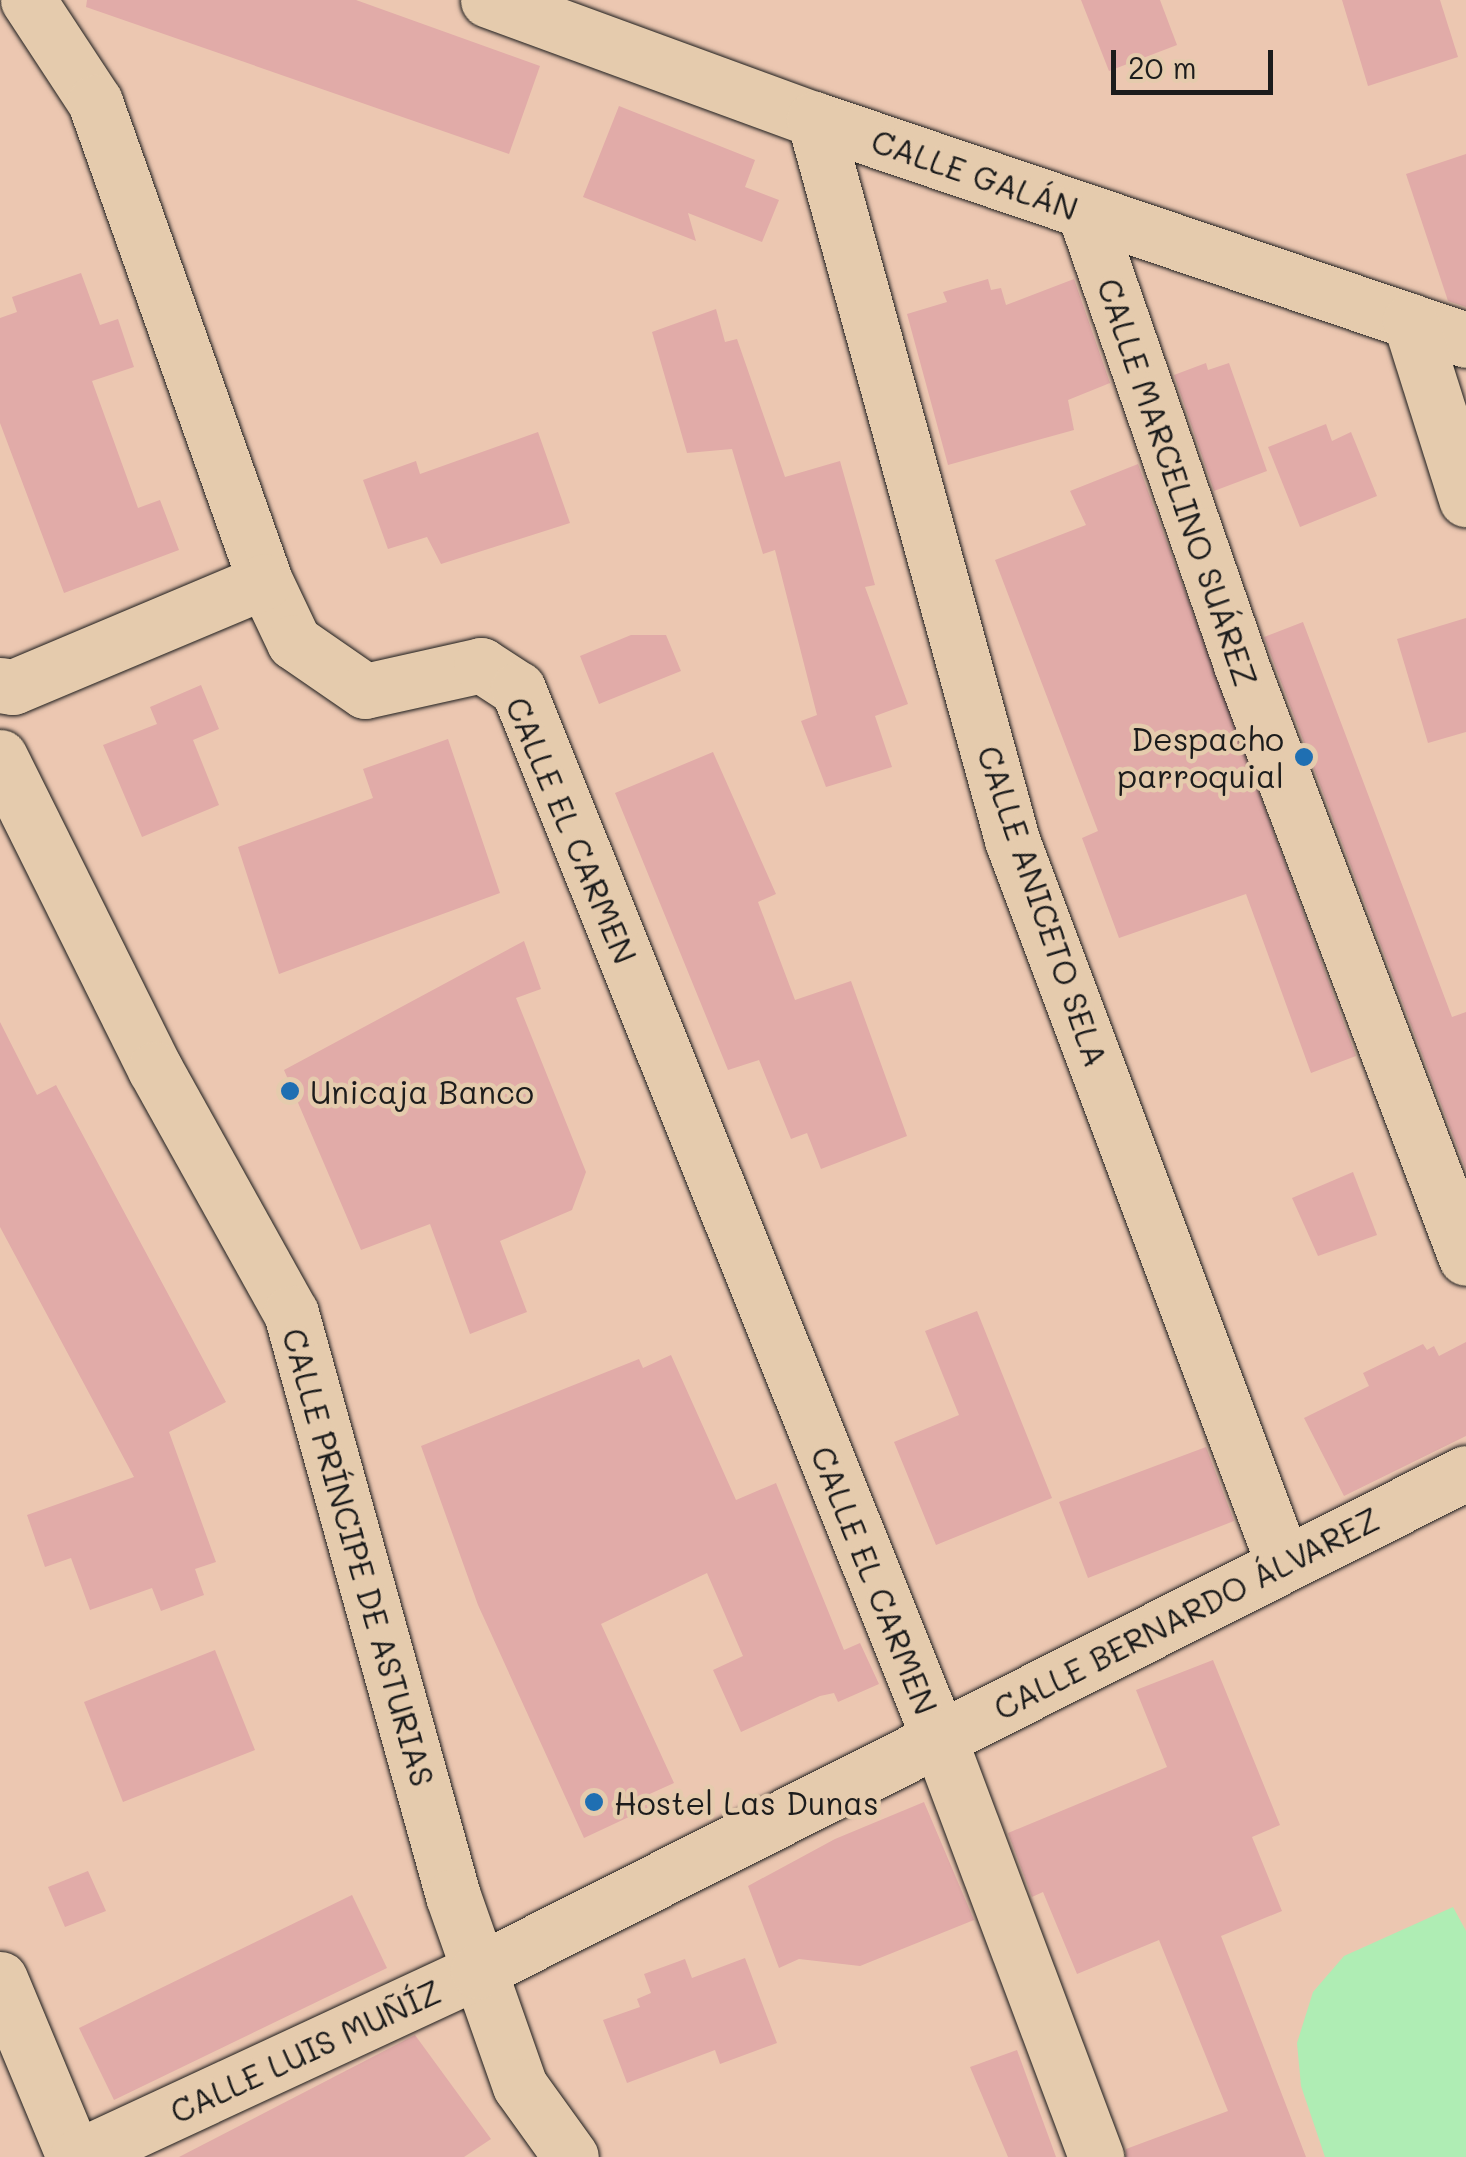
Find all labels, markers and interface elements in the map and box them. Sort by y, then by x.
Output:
scale bar [1116,30,1278,92]
text: 20 m [1128,47,1197,87]
street label: CALLE GALÁN [867,121,1083,227]
street label: CALLE MARCELINO SUÁREZ [1090,273,1266,691]
street label: CALLE EL CARMEN [499,691,645,969]
place label: Despacho parroquial [1117,720,1284,795]
street label: CALLE ANICETO SELA [970,740,1116,1072]
marker: Despacho parroquial [1293,746,1315,768]
place label: Unicaja Banco [310,1072,534,1110]
marker: Unicaja Banco [279,1080,301,1102]
street label: CALLE PRÍNCIPE DE ASTURIAS [275,1324,443,1790]
street label: CALLE EL CARMEN [804,1440,946,1720]
street label: CALLE BERNARDO ÁLVAREZ [987,1499,1385,1727]
place label: Hostel Las Dunas [614,1783,879,1821]
marker: Hostel Las Dunas [583,1791,605,1813]
street label: CALLE LUIS MUÑÍZ [164,1972,446,2130]

